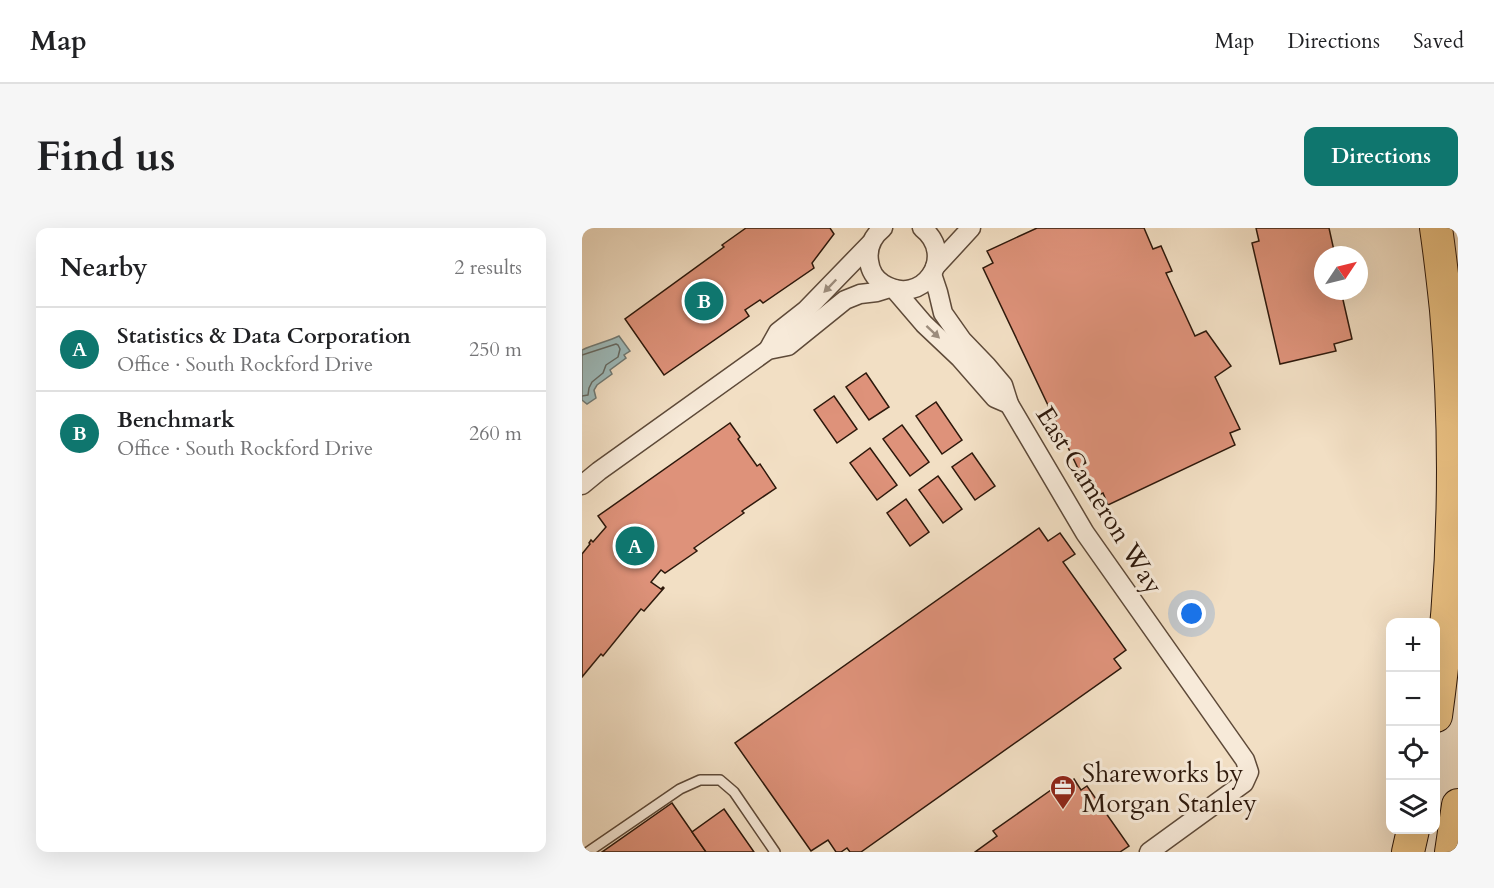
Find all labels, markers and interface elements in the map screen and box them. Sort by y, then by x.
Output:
text: Map [30,22,87,60]
text: Map [1214,27,1254,56]
text: Directions [1287,27,1380,56]
text: Saved [1413,27,1464,56]
button: Directions [1304,127,1458,186]
text: Find us [36,128,176,185]
north arrow [1314,246,1368,300]
text: Nearby [60,250,148,285]
text: 2 results [454,254,522,281]
pin: B [684,278,724,324]
one-way arrow [823,279,837,294]
text: Statistics & Data Corporation [117,321,411,351]
one-way arrow [926,325,941,339]
text: A [72,336,87,363]
text: 250 m [469,336,522,363]
text: Office · South Rockford Drive [117,351,373,378]
street label: East Cameron Way [1028,400,1172,601]
text: Benchmark [117,405,235,435]
text: B [72,420,87,447]
text: 260 m [469,420,522,447]
text: Office · South Rockford Drive [117,435,373,462]
pin: A [616,524,654,568]
your location [1177,599,1206,628]
map controls [1386,618,1440,834]
button: + [1386,618,1440,672]
button: − [1386,672,1440,726]
button: locate [1386,726,1440,780]
place label: Shareworks by Morgan Stanley [1082,756,1257,821]
office icon: Shareworks by Morgan Stanley [1048,773,1078,811]
button: layers [1386,780,1440,834]

